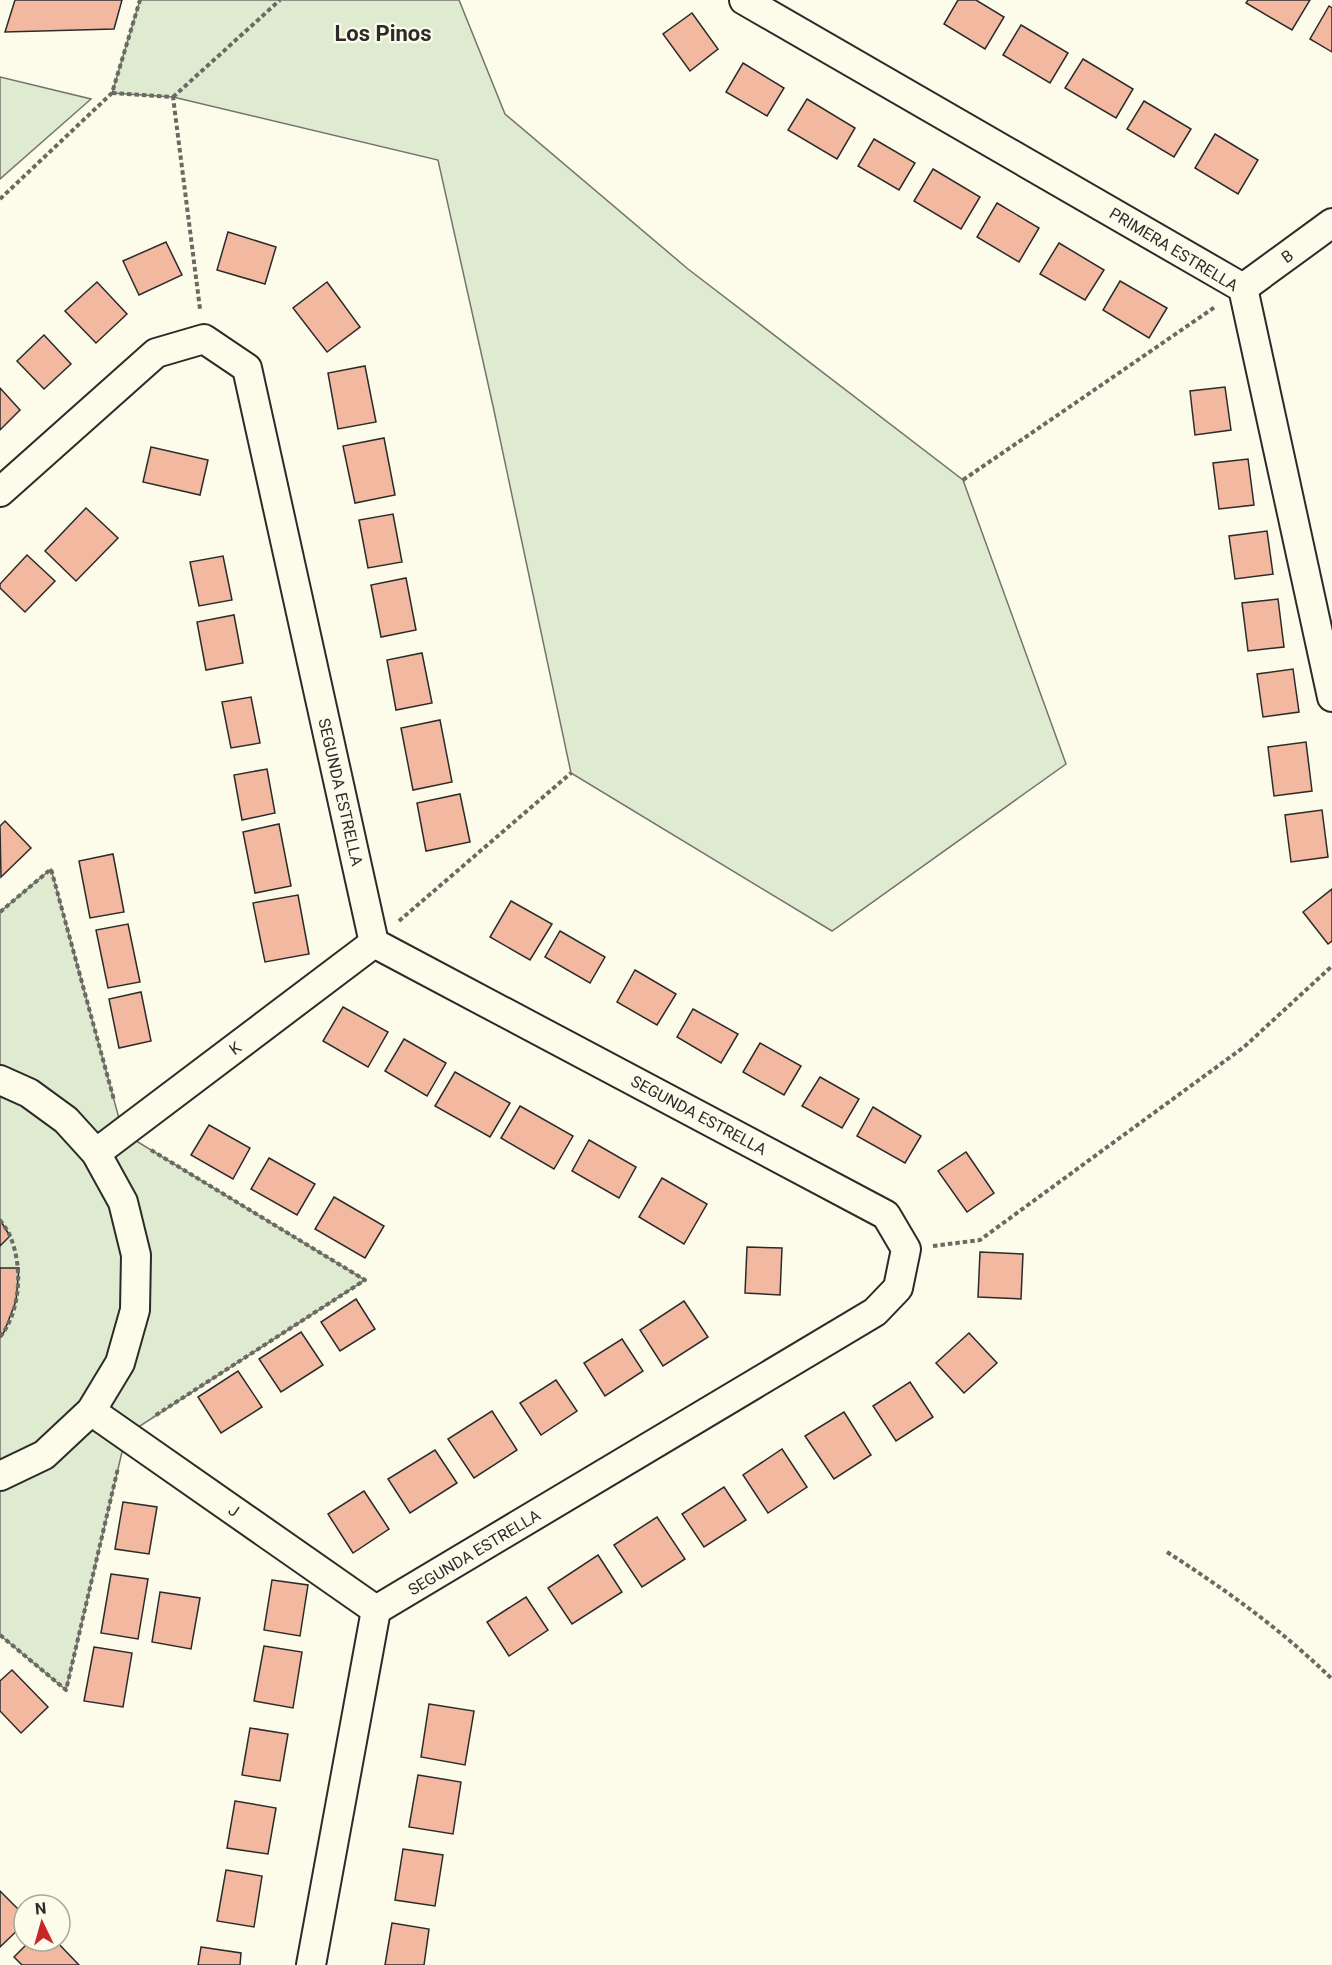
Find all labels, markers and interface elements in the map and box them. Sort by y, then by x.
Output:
district label: Los Pinos [334,21,432,46]
street label: PRIMERA ESTRELLA [1106,204,1242,296]
street label: B [1278,246,1297,267]
street label: SEGUNDA ESTRELLA [314,716,367,868]
street label: K [226,1037,246,1059]
street label: SEGUNDA ESTRELLA [628,1072,770,1160]
street label: J [225,1500,243,1521]
street label: SEGUNDA ESTRELLA [405,1505,544,1599]
north arrow [12,1893,72,1953]
text: N [34,1899,47,1919]

